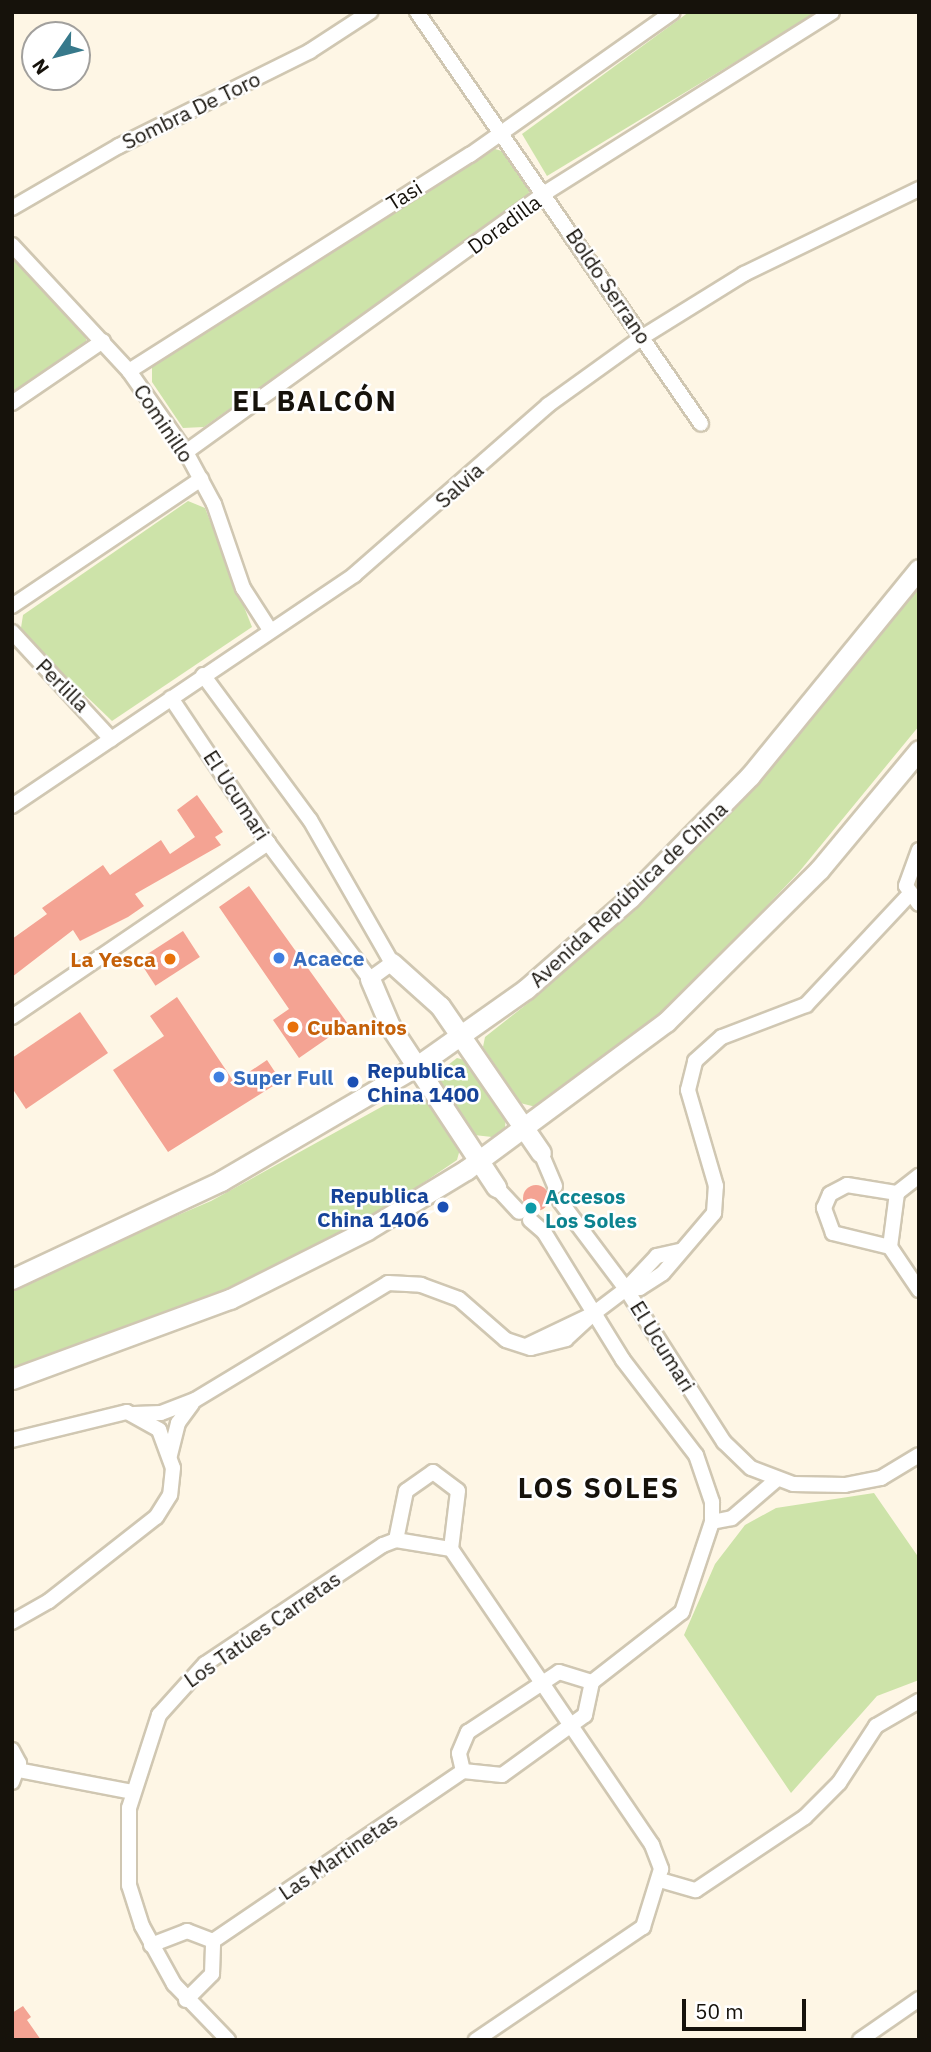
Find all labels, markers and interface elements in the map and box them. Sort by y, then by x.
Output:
north arrow [21,21,91,91]
text: N [27,54,54,79]
street label: Sombra De Toro [118,66,264,154]
street label: Tasi [382,174,426,216]
street label: Doradilla [462,189,546,259]
street label: Boldo Serrano [561,223,657,349]
street label: Cominillo [129,379,199,467]
district label: EL BALCÓN [233,384,397,418]
street label: Salvia [430,457,488,513]
street label: Perlilla [31,653,95,717]
street label: El Ucumari [199,745,275,845]
street label: Avenida República de China [524,796,732,992]
place label: Acaece [293,945,365,971]
place label: La Yesca [70,946,156,972]
marker: Acaece [271,950,287,966]
marker: La Yesca [162,951,178,967]
place label: Cubanitos [307,1014,407,1040]
marker: Cubanitos [285,1019,301,1035]
place label: Republica China 1400 [367,1057,479,1107]
place label: Super Full [233,1064,333,1090]
marker: Super Full [211,1069,227,1085]
marker: Republica China 1400 [345,1074,361,1090]
place label: Republica China 1406 [317,1182,429,1232]
place label: Accesos Los Soles [545,1183,637,1233]
marker: Republica China 1406 [435,1199,451,1215]
marker: Accesos Los Soles [523,1200,539,1216]
street label: El Ucumari [625,1296,701,1396]
district label: LOS SOLES [519,1471,679,1505]
street label: Los Tatúes Carretas [179,1566,345,1692]
street label: Las Martinetas [274,1807,402,1905]
scale bar [686,1986,810,2030]
text: 50 m [695,1997,744,2025]

